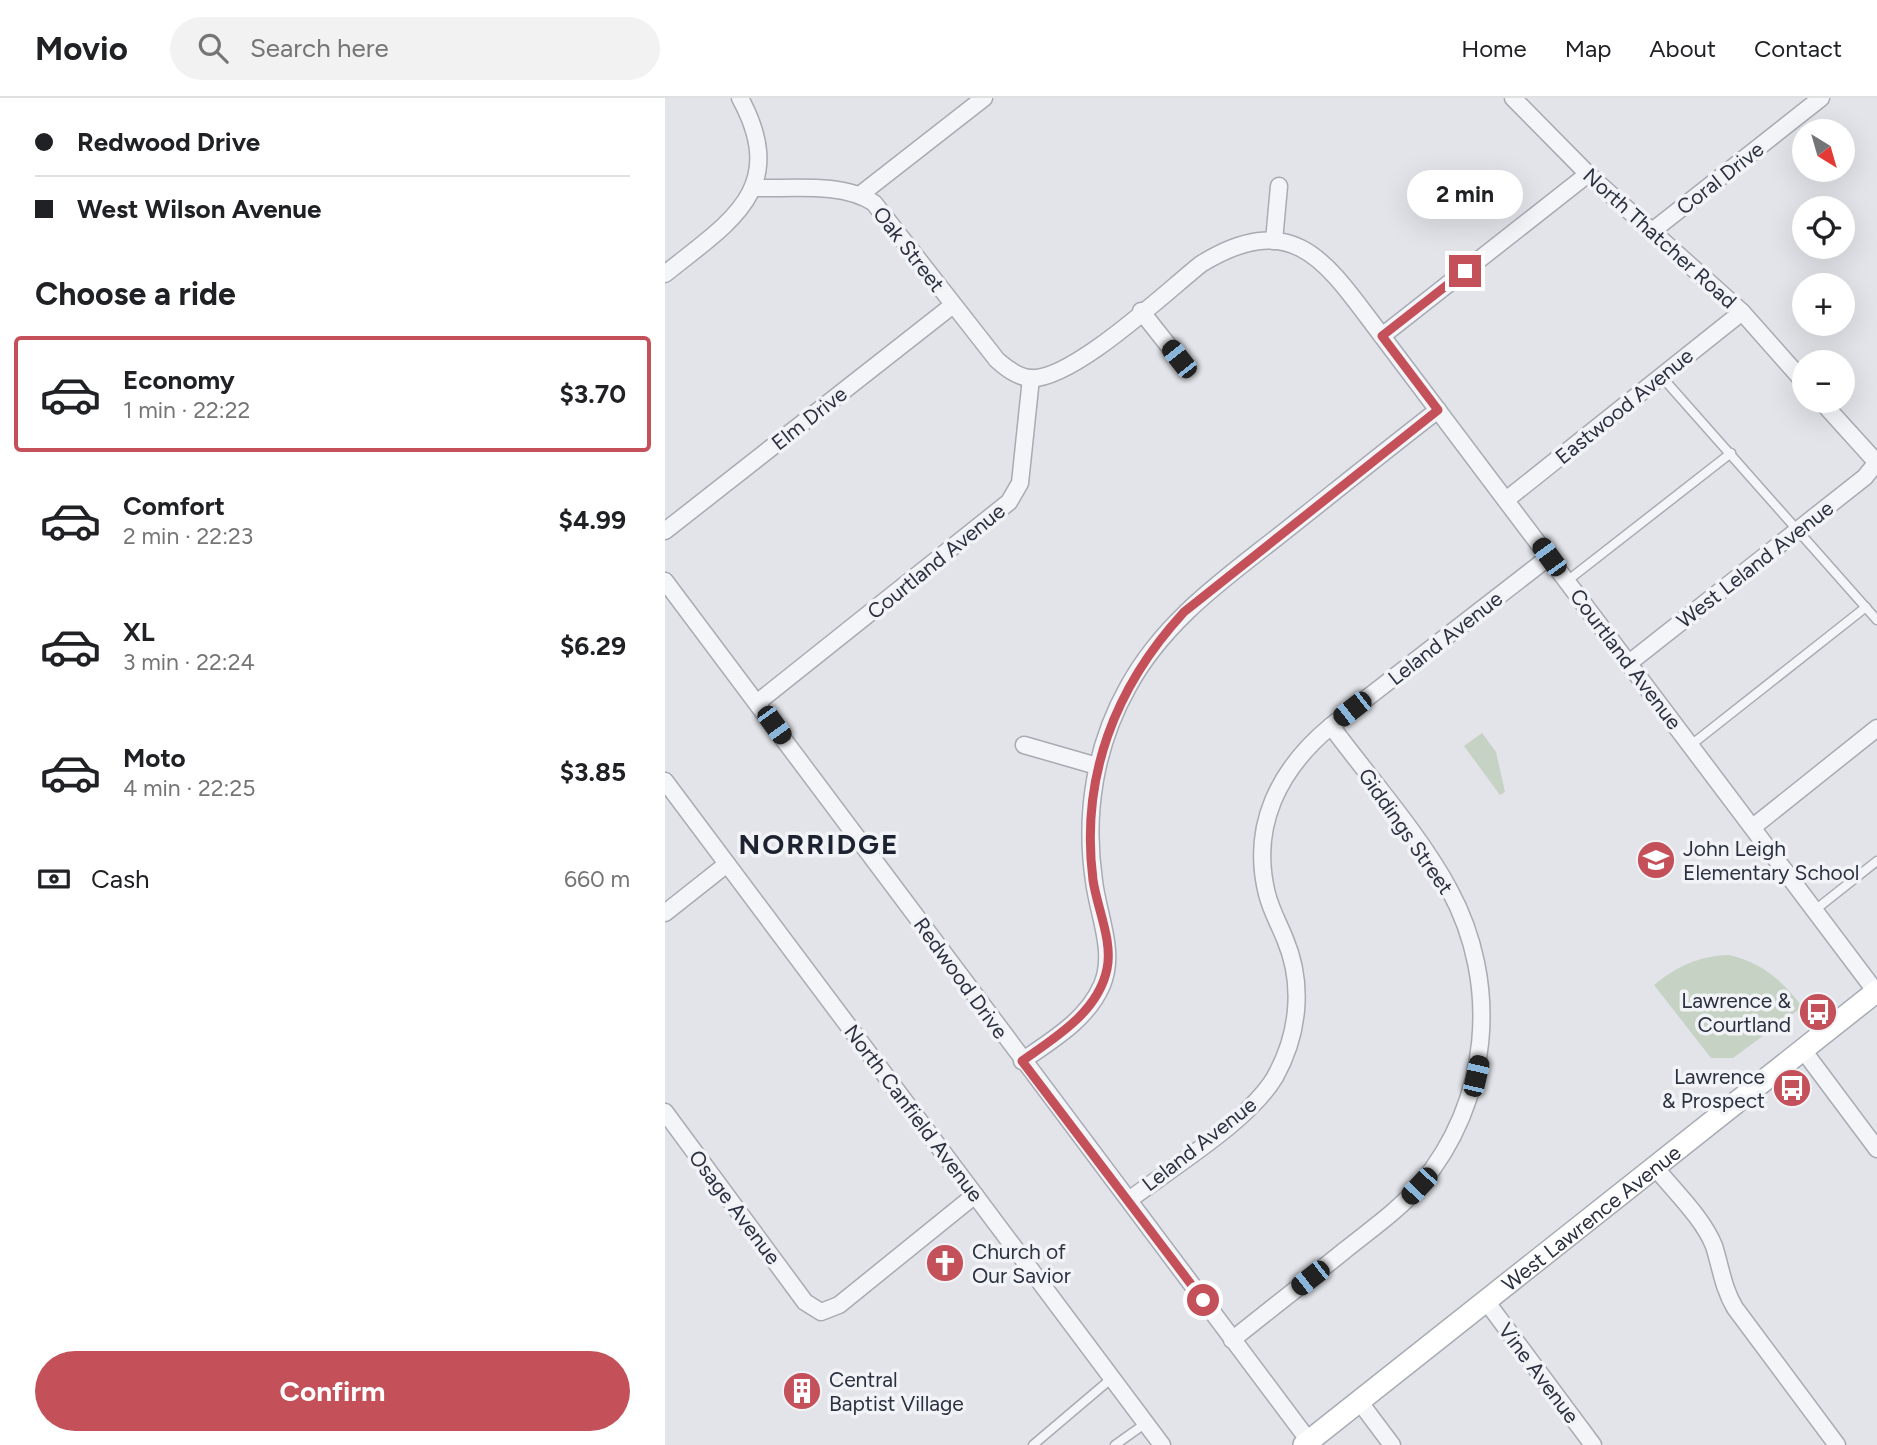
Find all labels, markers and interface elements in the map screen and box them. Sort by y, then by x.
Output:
search box [170,17,660,80]
text: Movio [35,29,128,68]
icon: search [194,29,232,67]
text: Search here [250,32,389,64]
text: Home [1461,34,1527,63]
text: Map [1565,34,1611,63]
text: About [1649,34,1716,63]
text: Contact [1754,34,1842,63]
north arrow [1792,119,1855,182]
map controls [1792,119,1855,413]
text: Redwood Drive [77,126,260,158]
street label: Coral Drive [1672,136,1768,220]
street label: North Thatcher Road [1578,163,1742,313]
callout: 2 min [1407,170,1523,218]
text: 2 min [1436,180,1494,208]
text: West Wilson Avenue [77,193,322,225]
button: locate [1792,196,1855,259]
street label: Oak Street [868,201,950,297]
route end [1449,255,1481,287]
button: + [1792,273,1855,336]
text: Choose a ride [35,275,236,313]
car [1158,336,1201,382]
street label: Eastwood Avenue [1550,343,1698,469]
button: − [1792,350,1855,413]
icon: car [39,363,102,426]
text: Economy [123,364,235,396]
text: $3.70 [559,378,626,410]
street label: Elm Drive [766,381,852,455]
text: 1 min · 22:22 [123,396,250,424]
icon: car [39,489,102,552]
text: Comfort [123,490,225,522]
street label: West Leland Avenue [1672,495,1838,633]
street label: Courtland Avenue [862,498,1010,624]
text: $4.99 [559,504,626,536]
text: 2 min · 22:23 [123,522,253,550]
car [1529,534,1570,580]
street label: Courtland Avenue [1565,584,1687,734]
street label: Leland Avenue [1383,586,1507,690]
icon: car [39,615,102,678]
text: XL [123,616,155,648]
text: $6.29 [560,630,626,662]
text: 3 min · 22:24 [123,648,255,676]
car [1329,688,1376,730]
car [754,702,795,748]
icon: car [39,741,102,804]
text: Moto [123,742,186,774]
text: $3.85 [560,756,626,788]
street label: Giddings Street [1353,763,1459,899]
text: 4 min · 22:25 [123,774,256,802]
district label: NORRIDGE [739,827,899,861]
place label: John Leigh Elementary School [1683,836,1859,885]
school or university icon: John Leigh Elementary School [1635,839,1677,881]
icon: cash [35,860,73,898]
text: Cash [91,863,150,895]
text: 660 m [564,865,630,893]
street label: Redwood Drive [909,913,1013,1043]
place label: Lawrence & Courtland [1681,988,1791,1037]
bus stop icon: Lawrence & Courtland [1797,991,1839,1033]
street label: North Canfield Avenue [839,1020,989,1206]
car [1462,1053,1491,1099]
place label: Lawrence & Prospect [1662,1064,1765,1113]
bus stop icon: Lawrence & Prospect [1771,1067,1813,1109]
street label: Leland Avenue [1137,1092,1261,1196]
street label: West Lawrence Avenue [1496,1139,1685,1296]
street label: Osage Avenue [684,1145,786,1269]
car [1397,1163,1442,1209]
place label: Church of Our Savior [972,1239,1071,1288]
church icon: Church of Our Savior [924,1242,966,1284]
car [1287,1257,1334,1299]
route start [1187,1284,1219,1316]
street label: Vine Avenue [1493,1318,1585,1428]
button: Confirm [35,1351,630,1431]
place label: Central Baptist Village [829,1367,964,1416]
building icon: Central Baptist Village [781,1370,823,1412]

